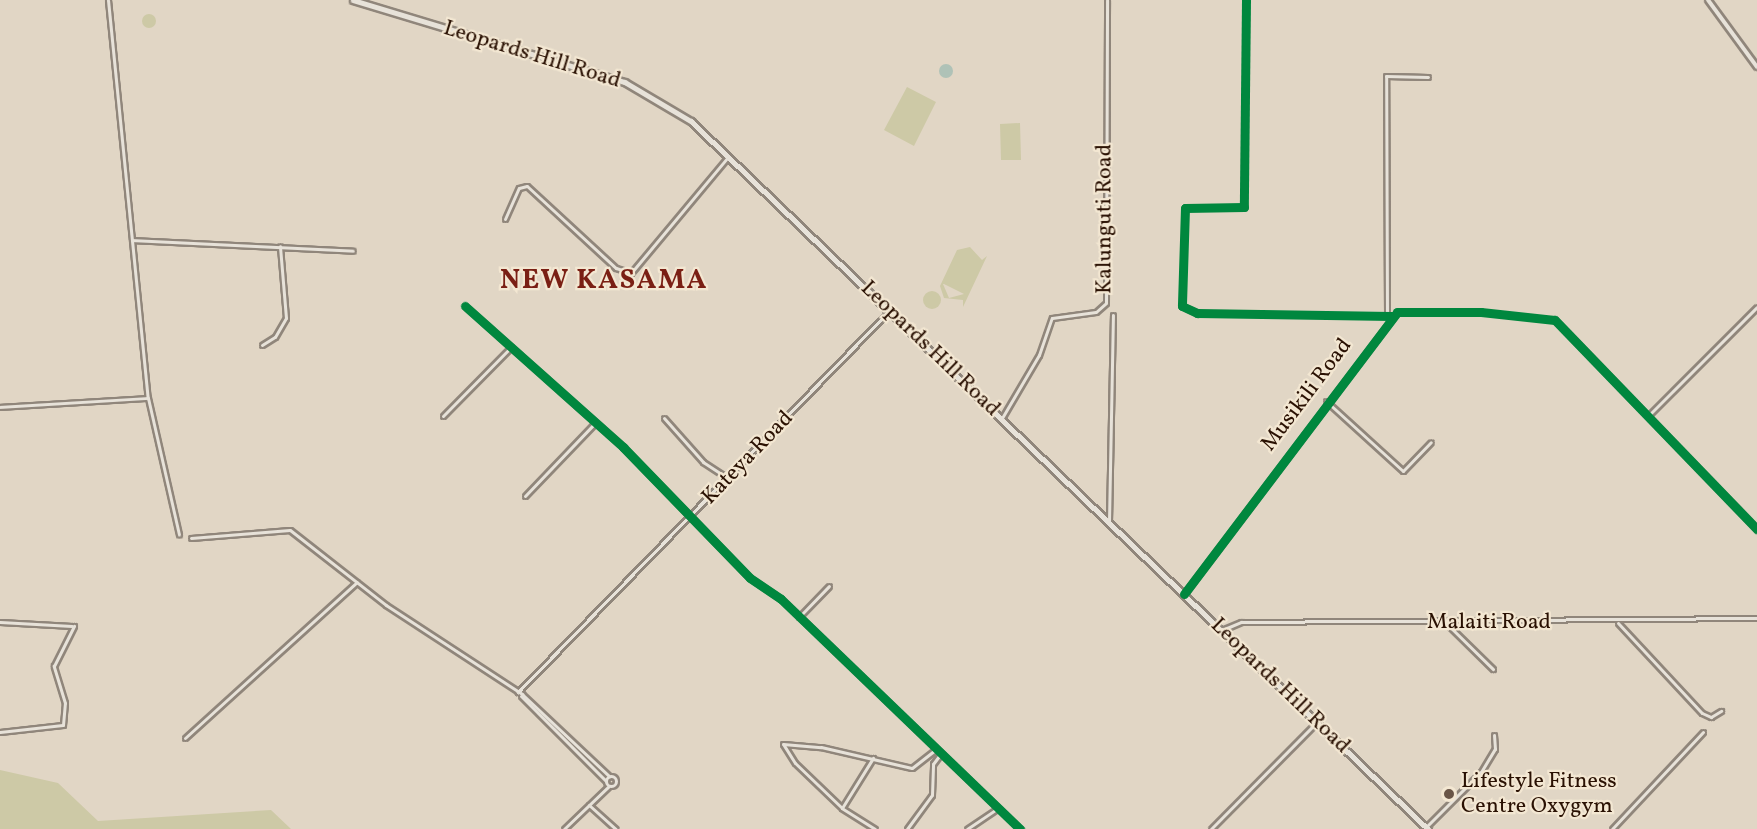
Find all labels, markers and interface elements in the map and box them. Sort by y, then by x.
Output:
street label: Leopards Hill Road [440,15,624,95]
street label: Kalunguti Road [1092,144,1118,294]
district label: NEW KASAMA [500,264,708,298]
street label: Leopards Hill Road [855,276,1005,422]
street label: Musikili Road [1256,333,1358,457]
street label: Kateya Road [697,406,799,510]
street label: Malaiti Road [1427,610,1551,636]
street label: Leopards Hill Road [1205,613,1355,759]
place label: Lifestyle Fitness Centre Oxygym [1461,768,1617,819]
marker: Lifestyle Fitness Centre Oxygym [1442,787,1456,801]

